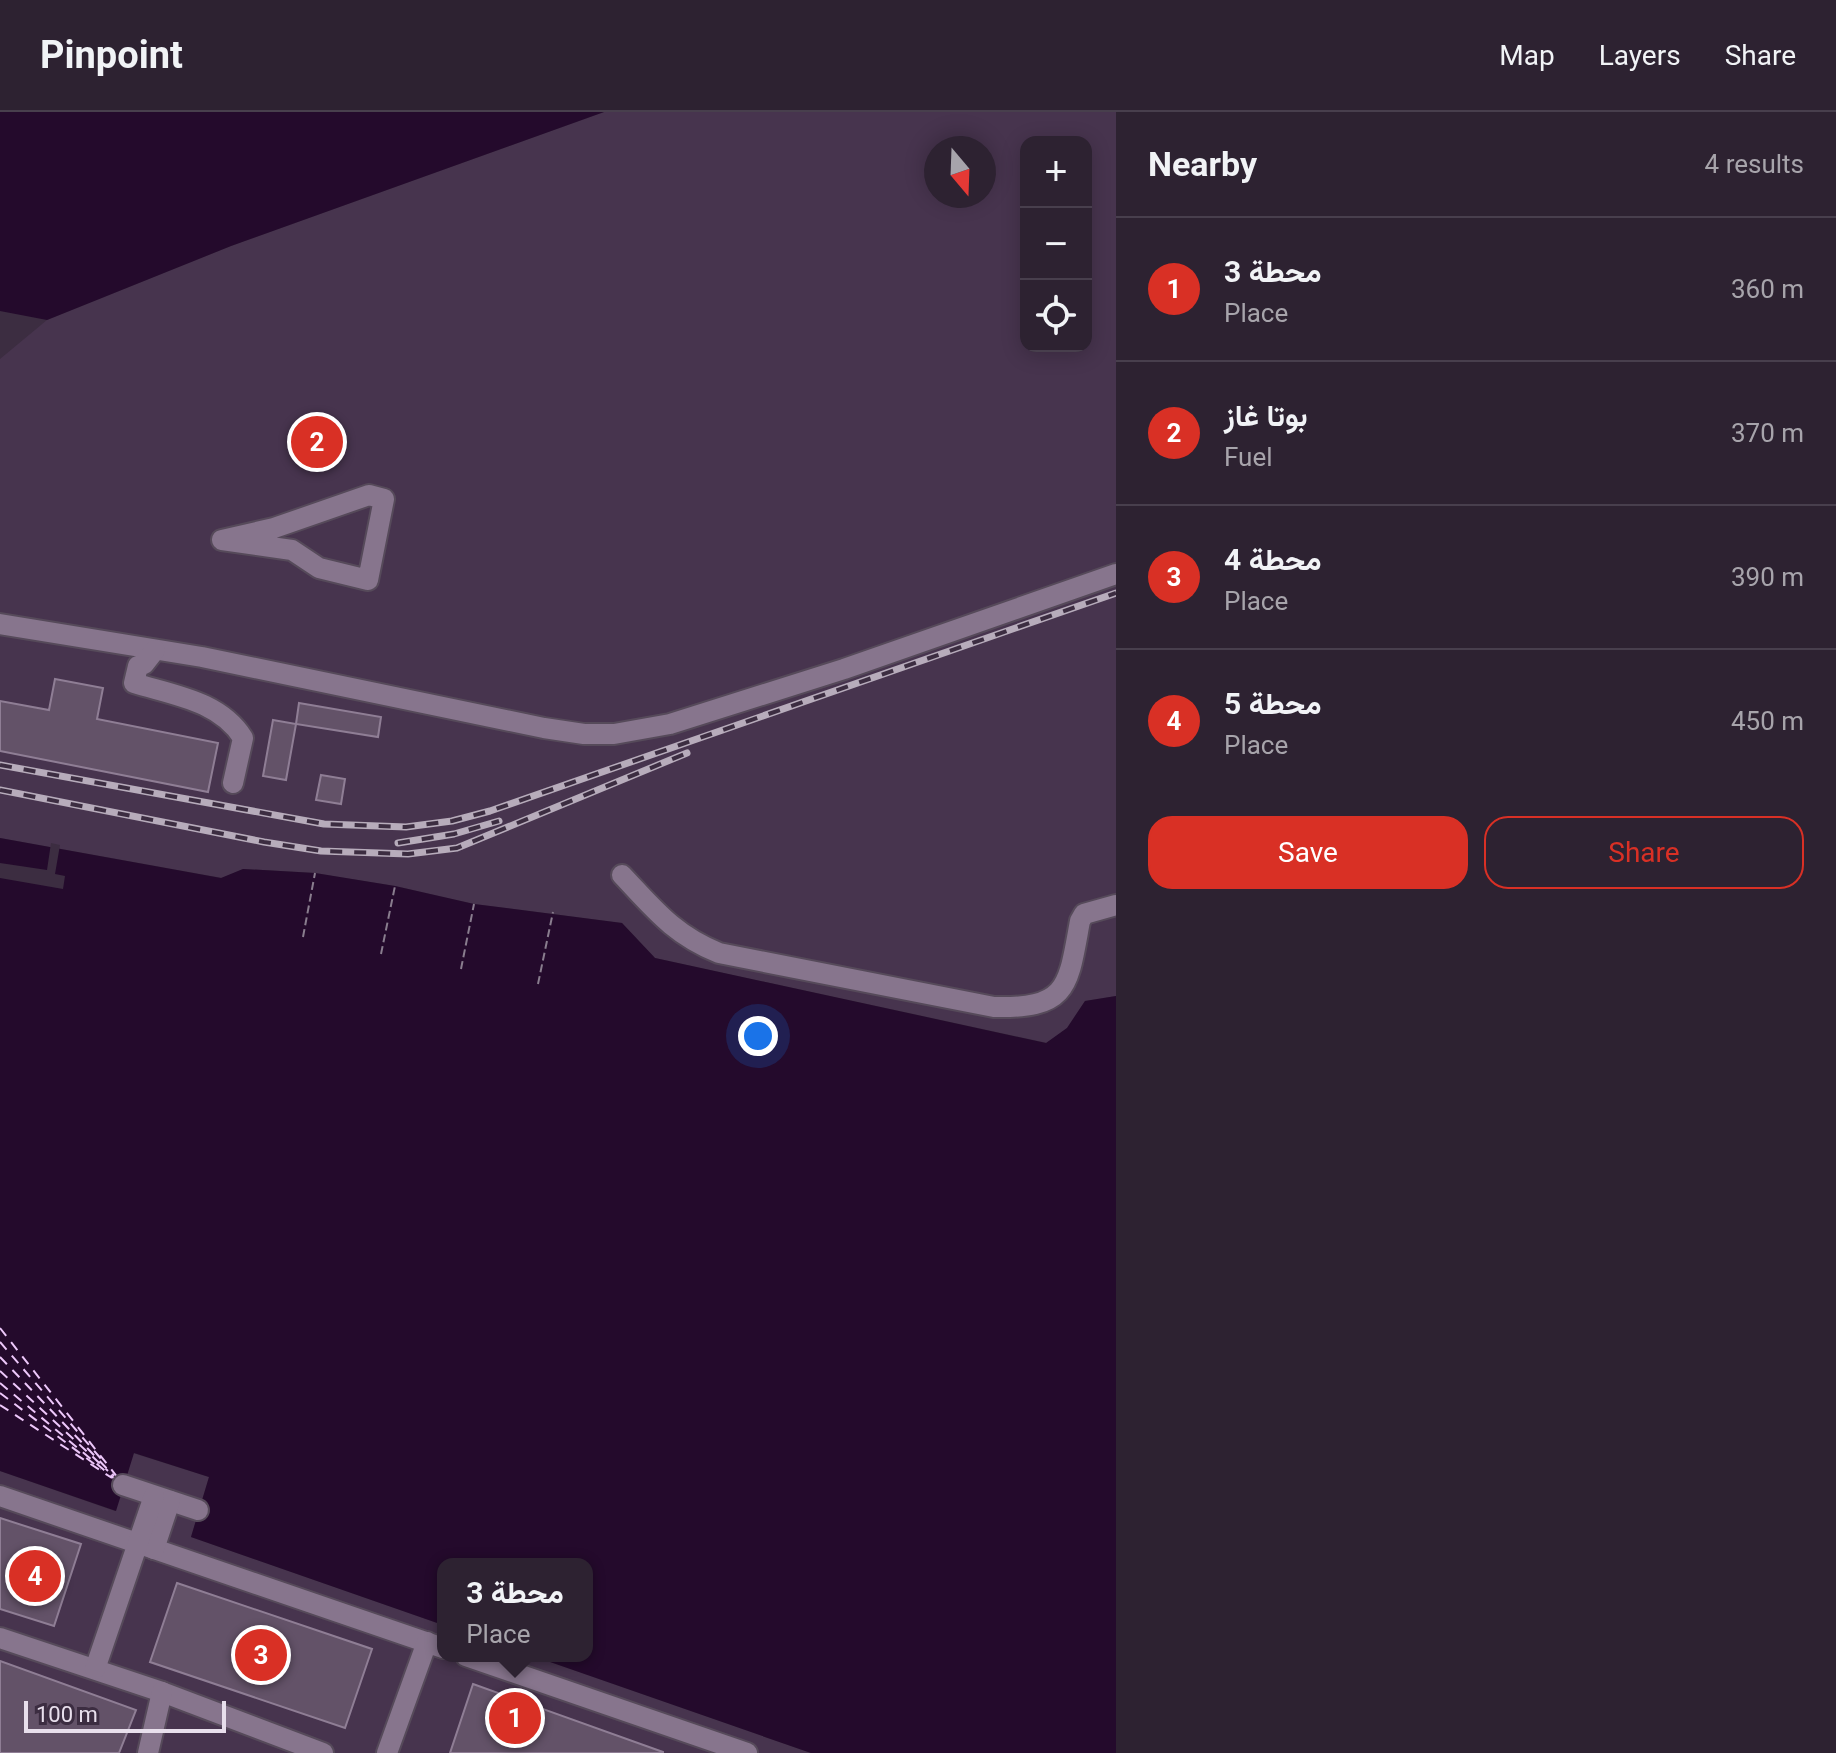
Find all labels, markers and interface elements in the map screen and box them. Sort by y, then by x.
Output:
text: Pinpoint [40,33,183,77]
text: Map [1499,39,1555,72]
text: Layers [1599,39,1681,72]
text: Share [1725,39,1796,72]
north arrow [924,136,996,208]
map controls [1020,136,1092,352]
button: + [1020,136,1092,208]
text: Nearby [1148,144,1257,184]
text: 4 results [1705,149,1804,179]
button: − [1020,208,1092,280]
text: محطة 3 [1224,254,1322,289]
text: 1 [1167,274,1181,304]
text: 360 m [1731,274,1804,304]
button: locate [1020,280,1092,352]
text: Place [1224,298,1288,328]
text: بوتا غاز [1224,398,1308,433]
pin: 2 [291,412,343,472]
text: 2 [1167,418,1181,448]
text: 370 m [1731,418,1804,448]
text: Fuel [1224,442,1273,472]
text: محطة 4 [1224,542,1322,577]
text: 3 [1167,562,1181,592]
text: 390 m [1731,562,1804,592]
text: Place [1224,586,1288,616]
text: محطة 5 [1224,686,1322,721]
text: 4 [1167,706,1181,736]
text: 450 m [1731,706,1804,736]
text: Place [1224,730,1288,760]
button: Save [1148,816,1468,889]
button: Share [1484,816,1804,889]
your location [738,1016,778,1056]
pin: 4 [9,1546,61,1606]
popup [437,1558,593,1662]
text: محطة 3 [466,1575,564,1610]
text: Place [466,1619,530,1649]
pin: 3 [235,1625,287,1685]
pin: 1 [489,1688,541,1748]
scale bar [24,1697,226,1733]
text: 100 m [36,1702,98,1727]

